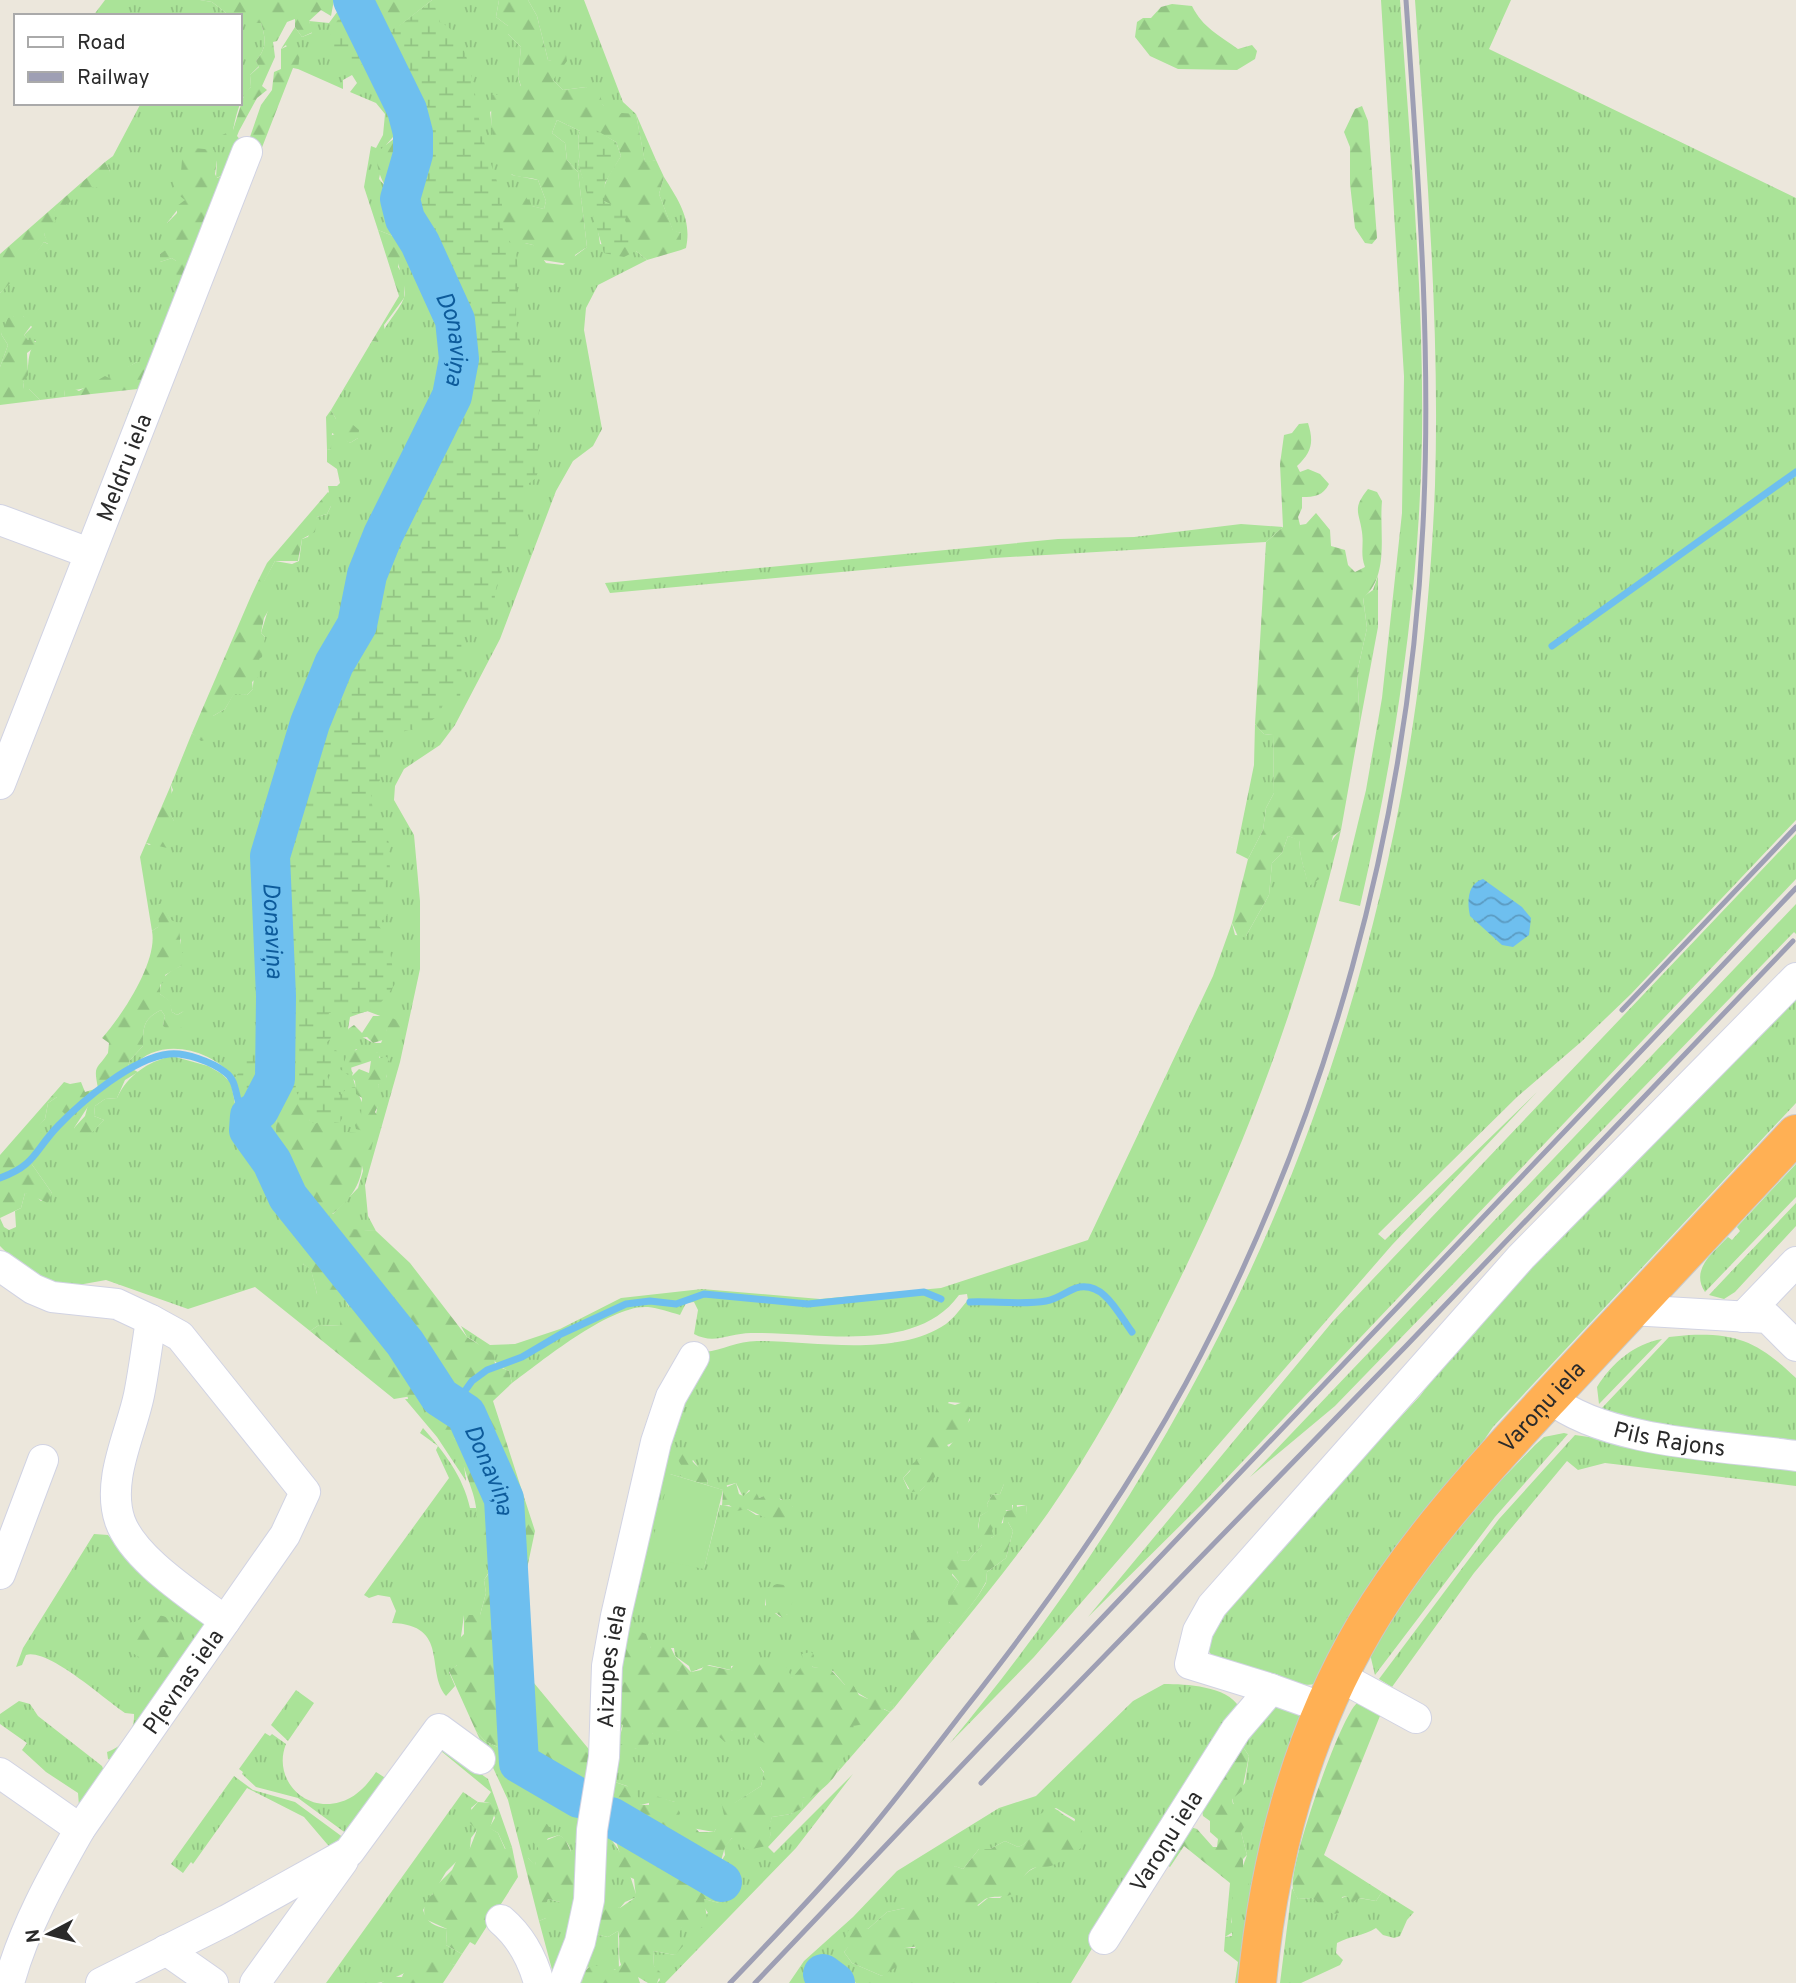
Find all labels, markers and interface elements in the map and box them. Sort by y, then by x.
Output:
legend [14,14,242,105]
text: Road [77,30,126,57]
text: Railway [77,65,150,92]
water label: Donaviņa [427,287,472,389]
street label: Meldru iela [92,410,160,526]
water label: Donaviņa [254,882,288,980]
street label: Varoņu iela [1494,1356,1593,1460]
street label: Pils Rajons [1610,1417,1727,1465]
water label: Donaviņa [456,1420,518,1517]
street label: Aizupes iela [593,1602,635,1729]
street label: Pļevnas iela [138,1624,232,1741]
street label: Varoņu iela [1125,1786,1211,1898]
north arrow [14,1899,84,1969]
text: N [21,1928,47,1944]

